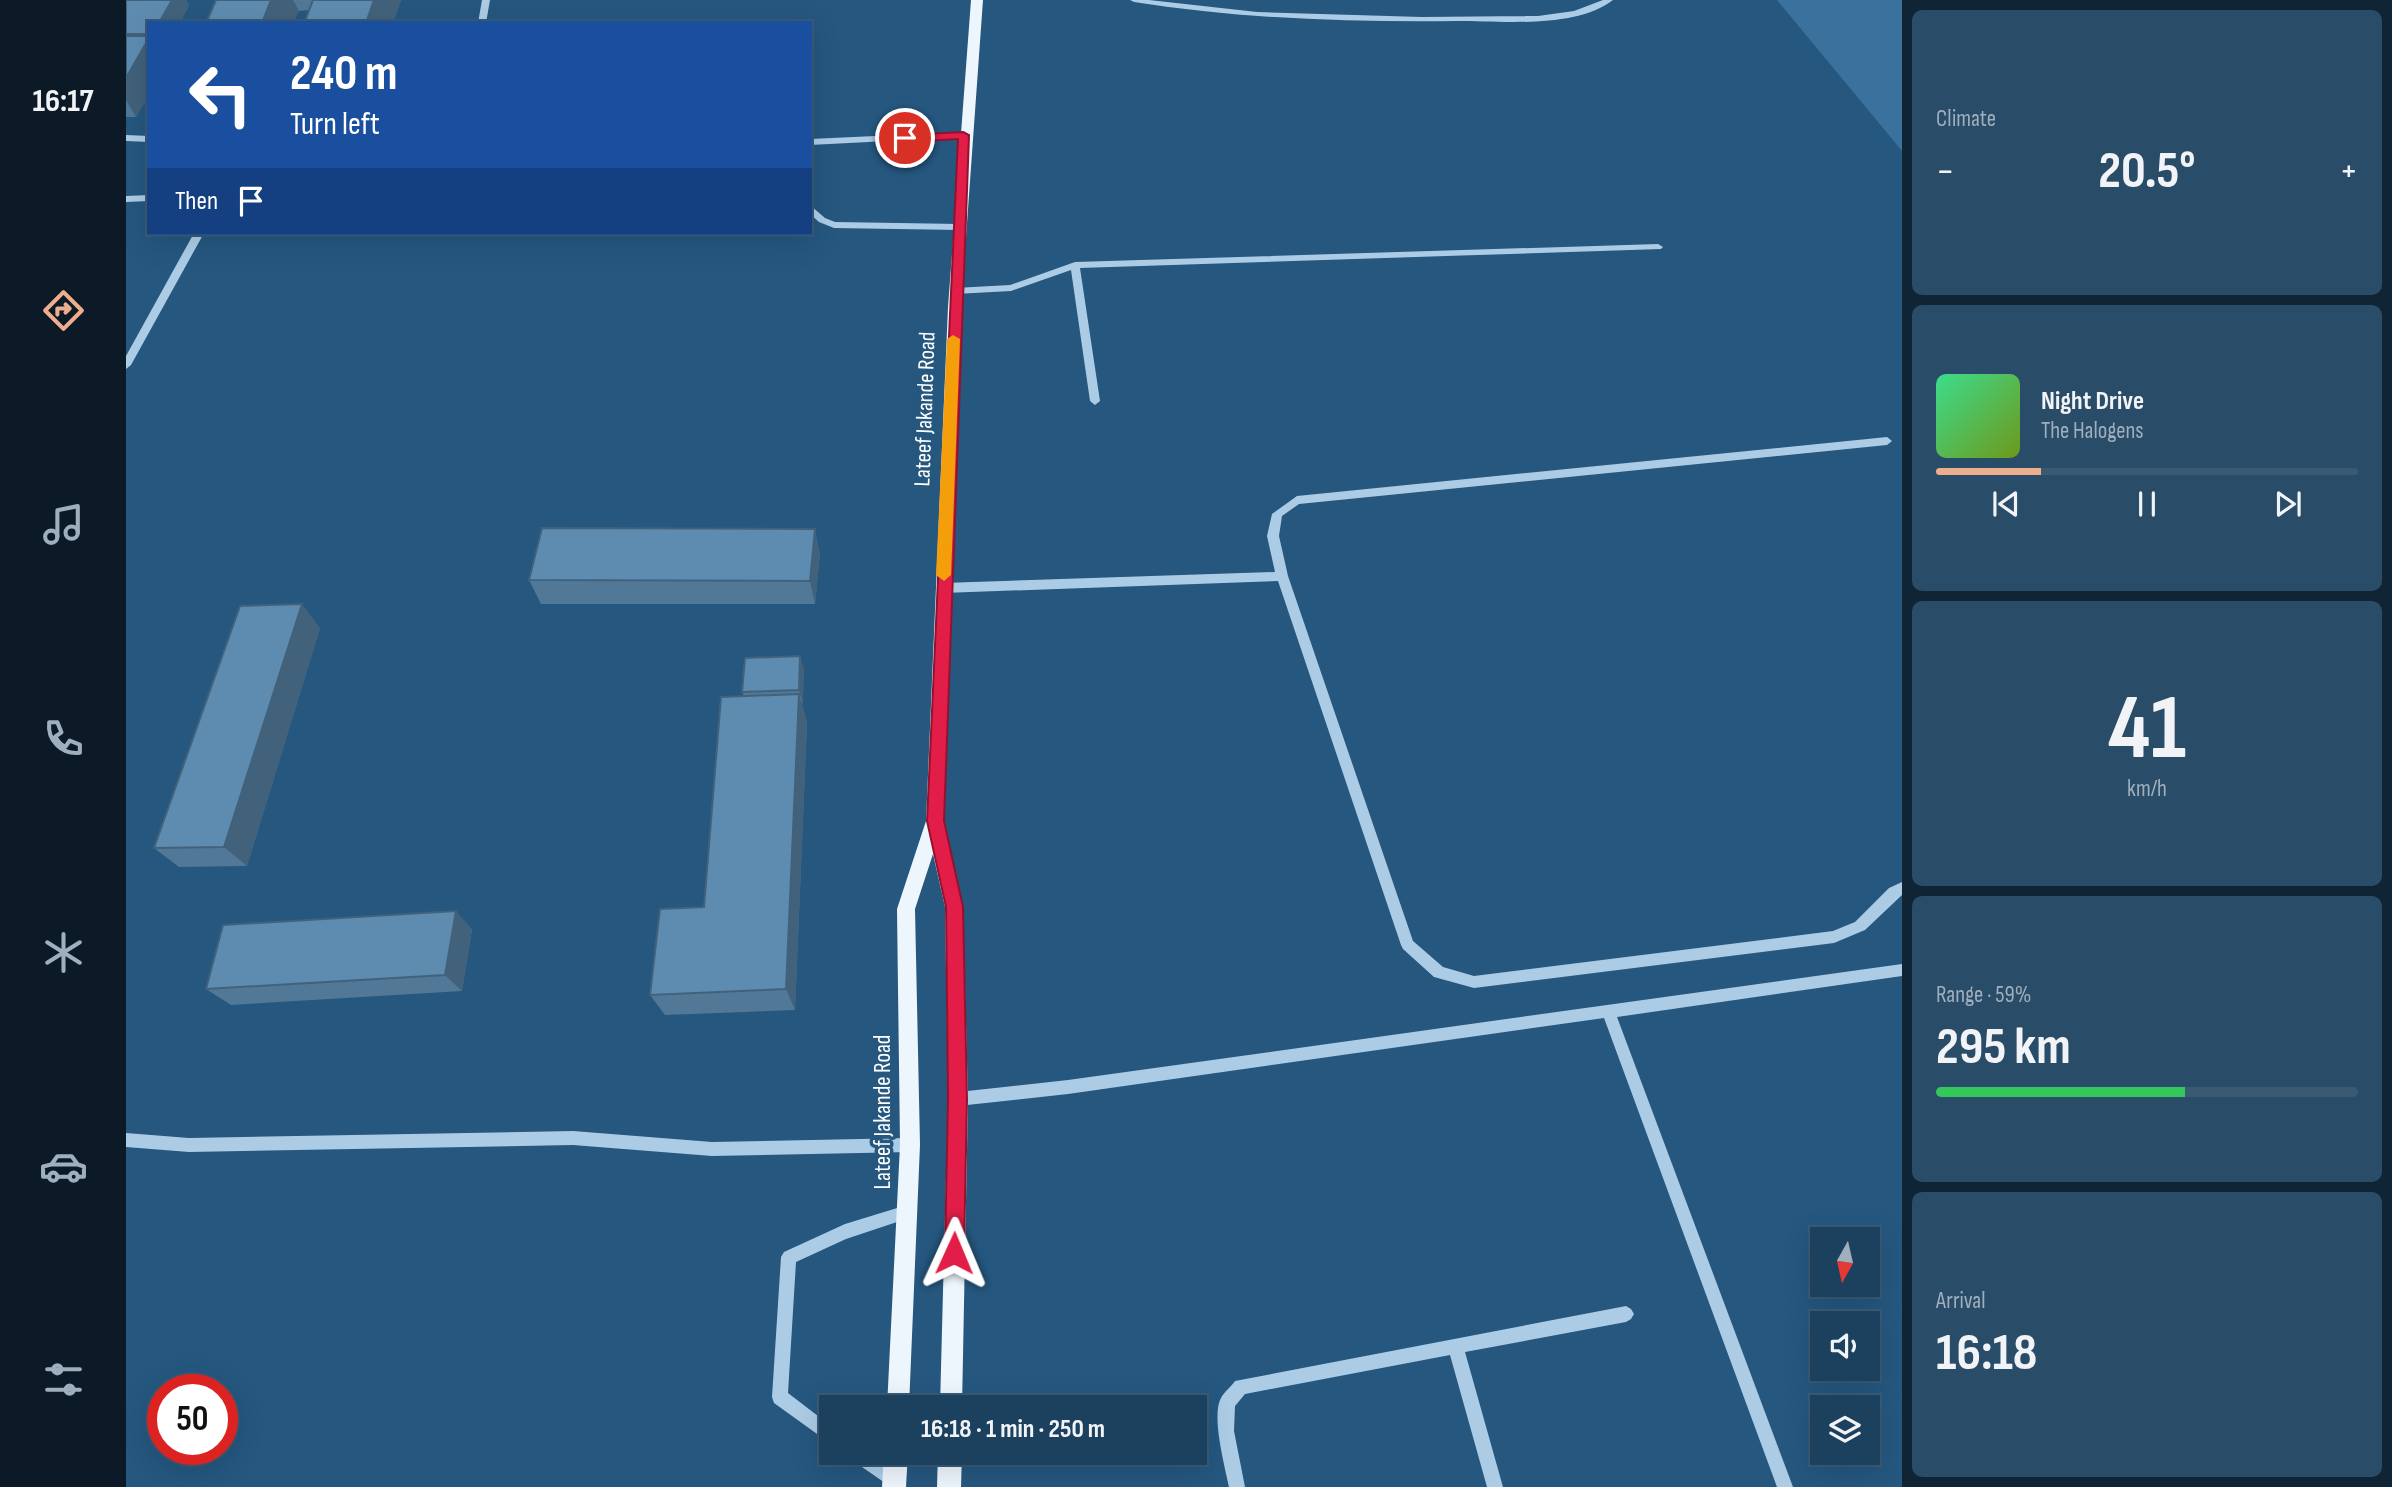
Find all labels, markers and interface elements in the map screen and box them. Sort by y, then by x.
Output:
text: 240 m [290,45,398,104]
icon: left [175,49,266,140]
text: 16:17 [32,82,94,121]
text: Turn left [290,105,380,144]
text: Climate [1936,105,1996,133]
pin [875,108,935,168]
icon: arrive [886,119,924,157]
text: 20.5° [2098,140,2196,203]
text: − [1936,149,1955,194]
text: + [2339,149,2358,194]
icon: arrive [232,182,270,220]
text: Then [175,186,218,217]
icon: directions [39,286,88,335]
street label: Lateef Jakande Road [908,331,942,487]
text: Night Drive [2041,386,2144,417]
text: The Halogens [2041,417,2144,445]
icon: previous [1987,485,2025,523]
icon: pause [2128,485,2166,523]
icon: next [2269,485,2307,523]
icon: music [39,500,88,549]
text: 41 [2108,675,2186,784]
icon: phone [39,714,88,763]
text: km/h [2127,775,2167,803]
icon: climate [39,928,88,977]
text: Range · 59% [1936,981,2031,1009]
text: 295 km [1936,1016,2071,1079]
street label: Lateef Jakande Road [869,1035,897,1189]
icon: car [39,1142,88,1191]
position arrow [917,1216,991,1290]
north arrow [1810,1227,1880,1297]
map controls [1810,1227,1880,1465]
text: Arrival [1936,1287,1985,1315]
button: sound [1810,1311,1880,1381]
text: 16:18 [1936,1322,2037,1385]
icon: filters [39,1355,88,1404]
speed limit sign: 50 [147,1374,238,1465]
button: layers [1810,1395,1880,1465]
text: 16:18 · 1 min · 250 m [921,1414,1105,1445]

